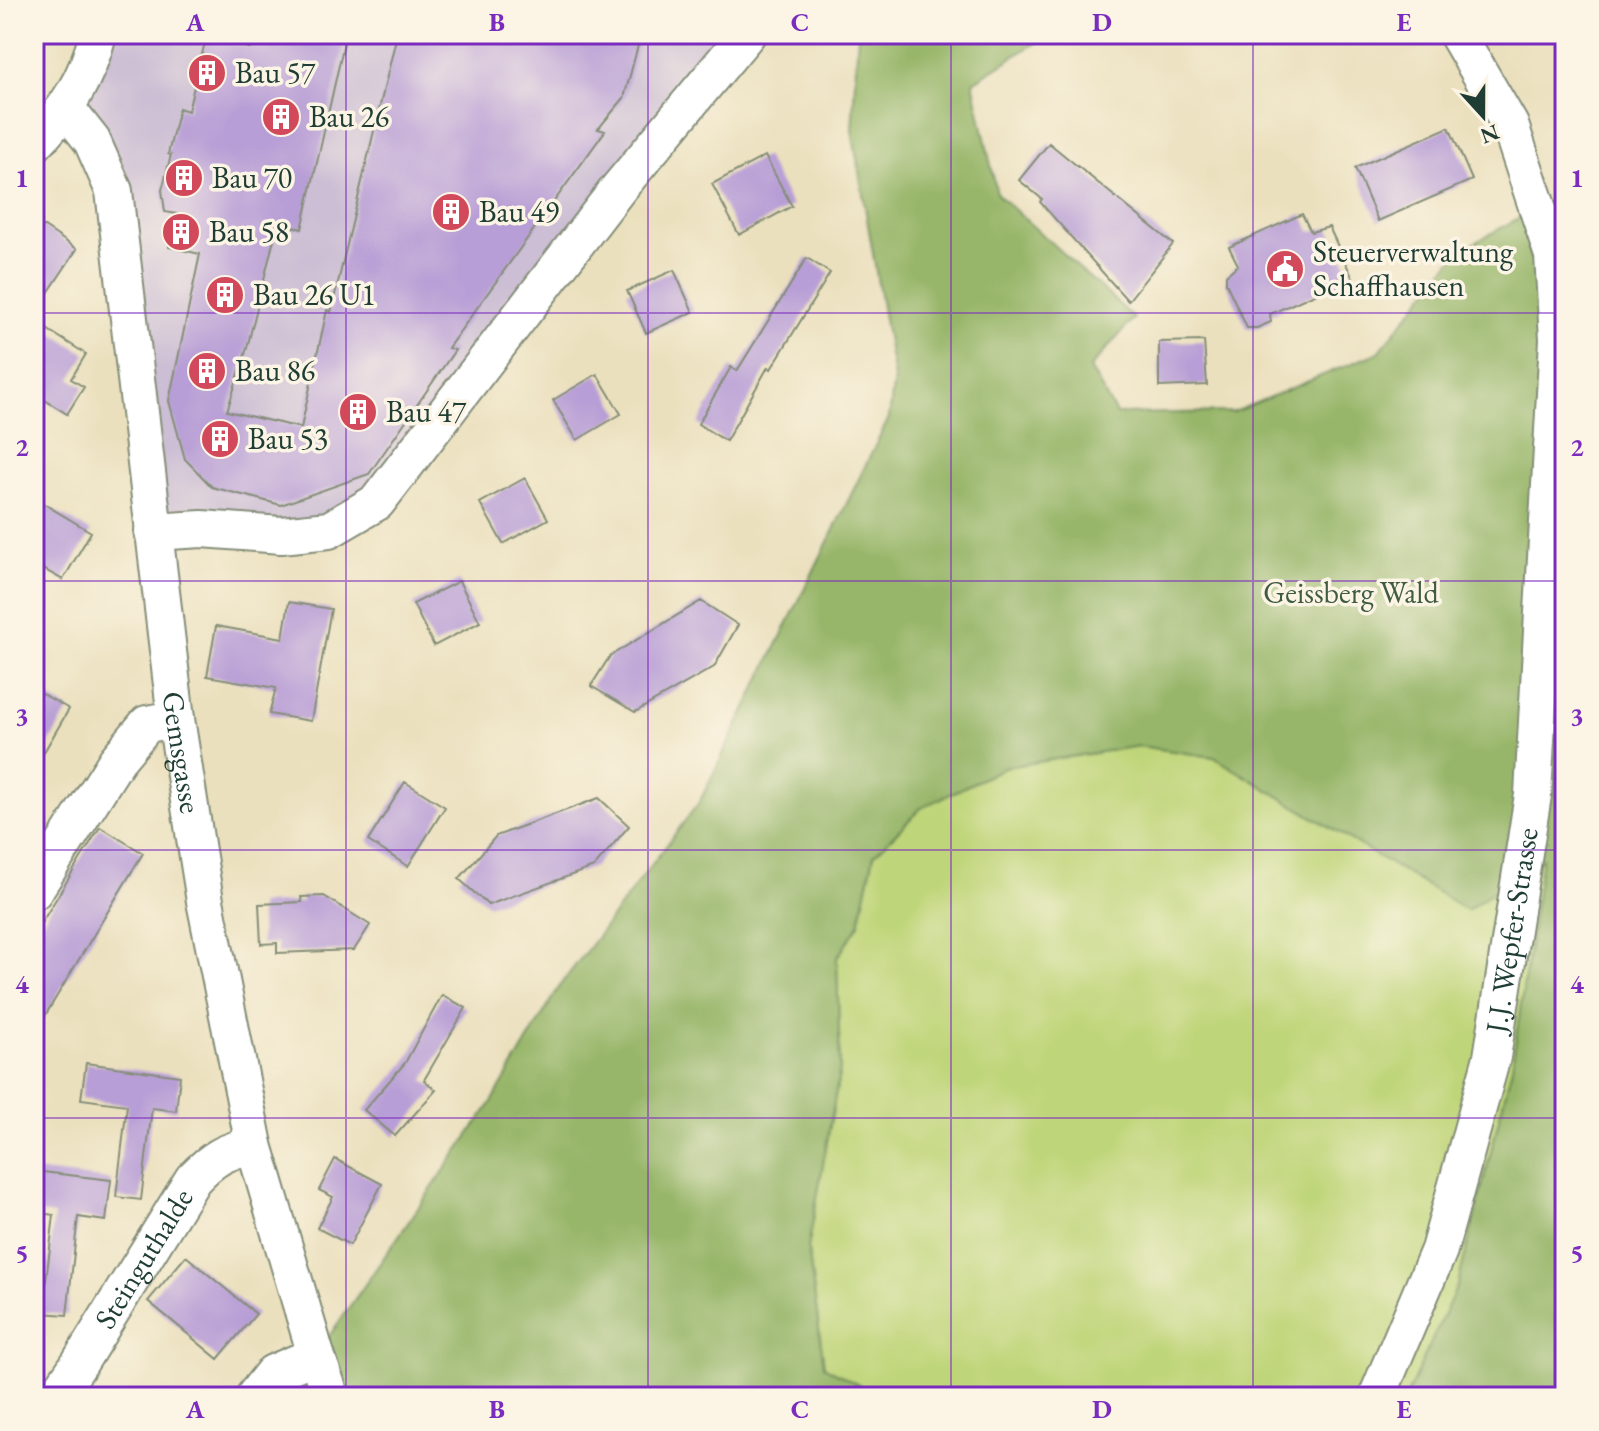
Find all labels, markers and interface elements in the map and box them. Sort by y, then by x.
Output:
text: A [185,5,205,39]
text: B [489,5,505,39]
text: C [791,5,809,39]
text: D [1092,5,1112,39]
text: E [1397,5,1412,39]
building icon: Bau 57 [186,52,228,94]
place label: Bau 57 [235,53,316,92]
north arrow [1443,76,1523,156]
building icon: Bau 26 [260,96,302,138]
place label: Bau 26 [309,97,389,136]
text: N [1476,117,1503,151]
building icon: Bau 70 [163,157,205,199]
place label: Bau 70 [212,158,292,197]
text: 1 [15,161,29,195]
text: 1 [1570,161,1584,195]
building icon: Bau 49 [430,191,472,233]
place label: Bau 49 [479,192,559,231]
building icon: Bau 58 [160,211,202,253]
place label: Bau 58 [209,212,289,251]
place label: Steuerverwaltung Schaffhausen [1313,232,1514,305]
public building icon: Steuerverwaltung Schaffhausen [1264,248,1306,290]
building icon: Bau 26 U1 [204,274,246,316]
place label: Bau 26 U1 [253,275,376,314]
building icon: Bau 86 [186,350,228,392]
place label: Bau 86 [235,351,315,390]
building icon: Bau 47 [337,391,379,433]
place label: Bau 47 [386,392,467,431]
building icon: Bau 53 [199,418,241,460]
place label: Bau 53 [248,419,328,458]
text: 2 [15,430,29,464]
text: 2 [1570,430,1584,464]
park label: Geissberg Wald [1263,573,1439,612]
street label: Gemsgasse [154,689,211,816]
text: 3 [15,699,29,733]
text: 3 [1570,699,1584,733]
street label: J.J. Wepfer-Strasse [1476,825,1547,1039]
text: 4 [15,967,29,1001]
text: 4 [1570,967,1584,1001]
street label: Steinguthalde [85,1181,202,1336]
text: 5 [15,1236,29,1270]
text: 5 [1570,1236,1584,1270]
text: A [185,1392,205,1426]
text: B [489,1392,505,1426]
text: C [791,1392,809,1426]
text: D [1092,1392,1112,1426]
text: E [1397,1392,1412,1426]

